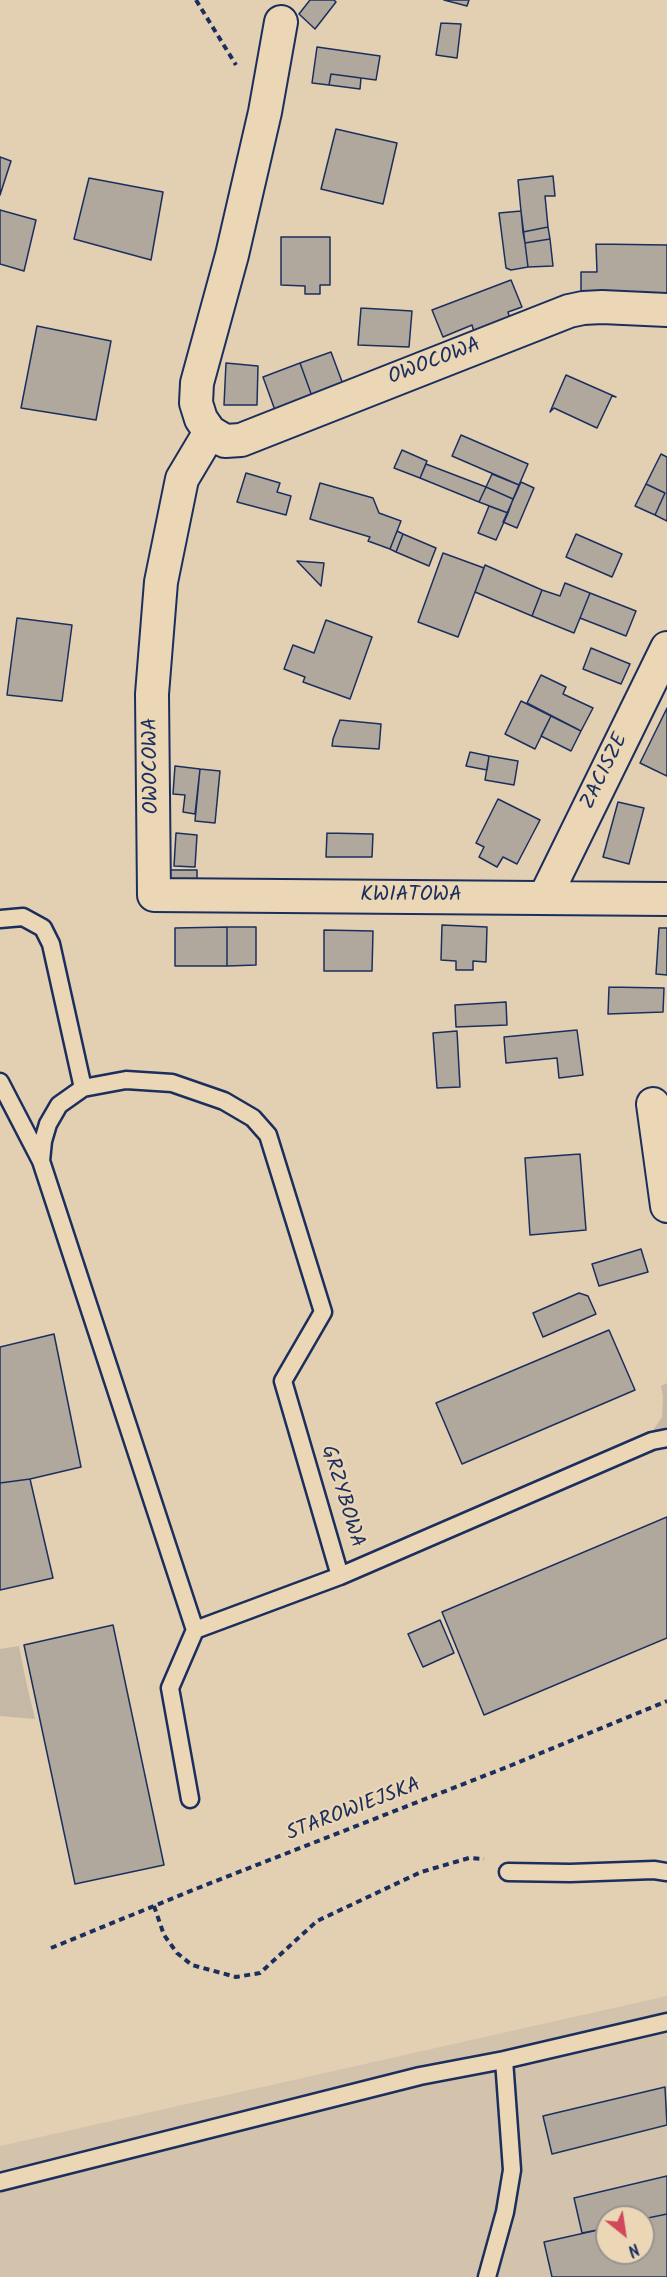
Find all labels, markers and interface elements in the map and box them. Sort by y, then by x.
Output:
street label: OWOCOWA [385,334,485,392]
street label: OWOCOWA [140,717,166,815]
street label: ZACISZE [577,730,635,814]
street label: KWIATOWA [360,883,462,909]
street label: GRZYBOWA [314,1443,368,1551]
street label: STAROWIEJSKA [283,1774,425,1848]
north arrow [595,2205,655,2265]
text: N [623,2236,644,2263]

